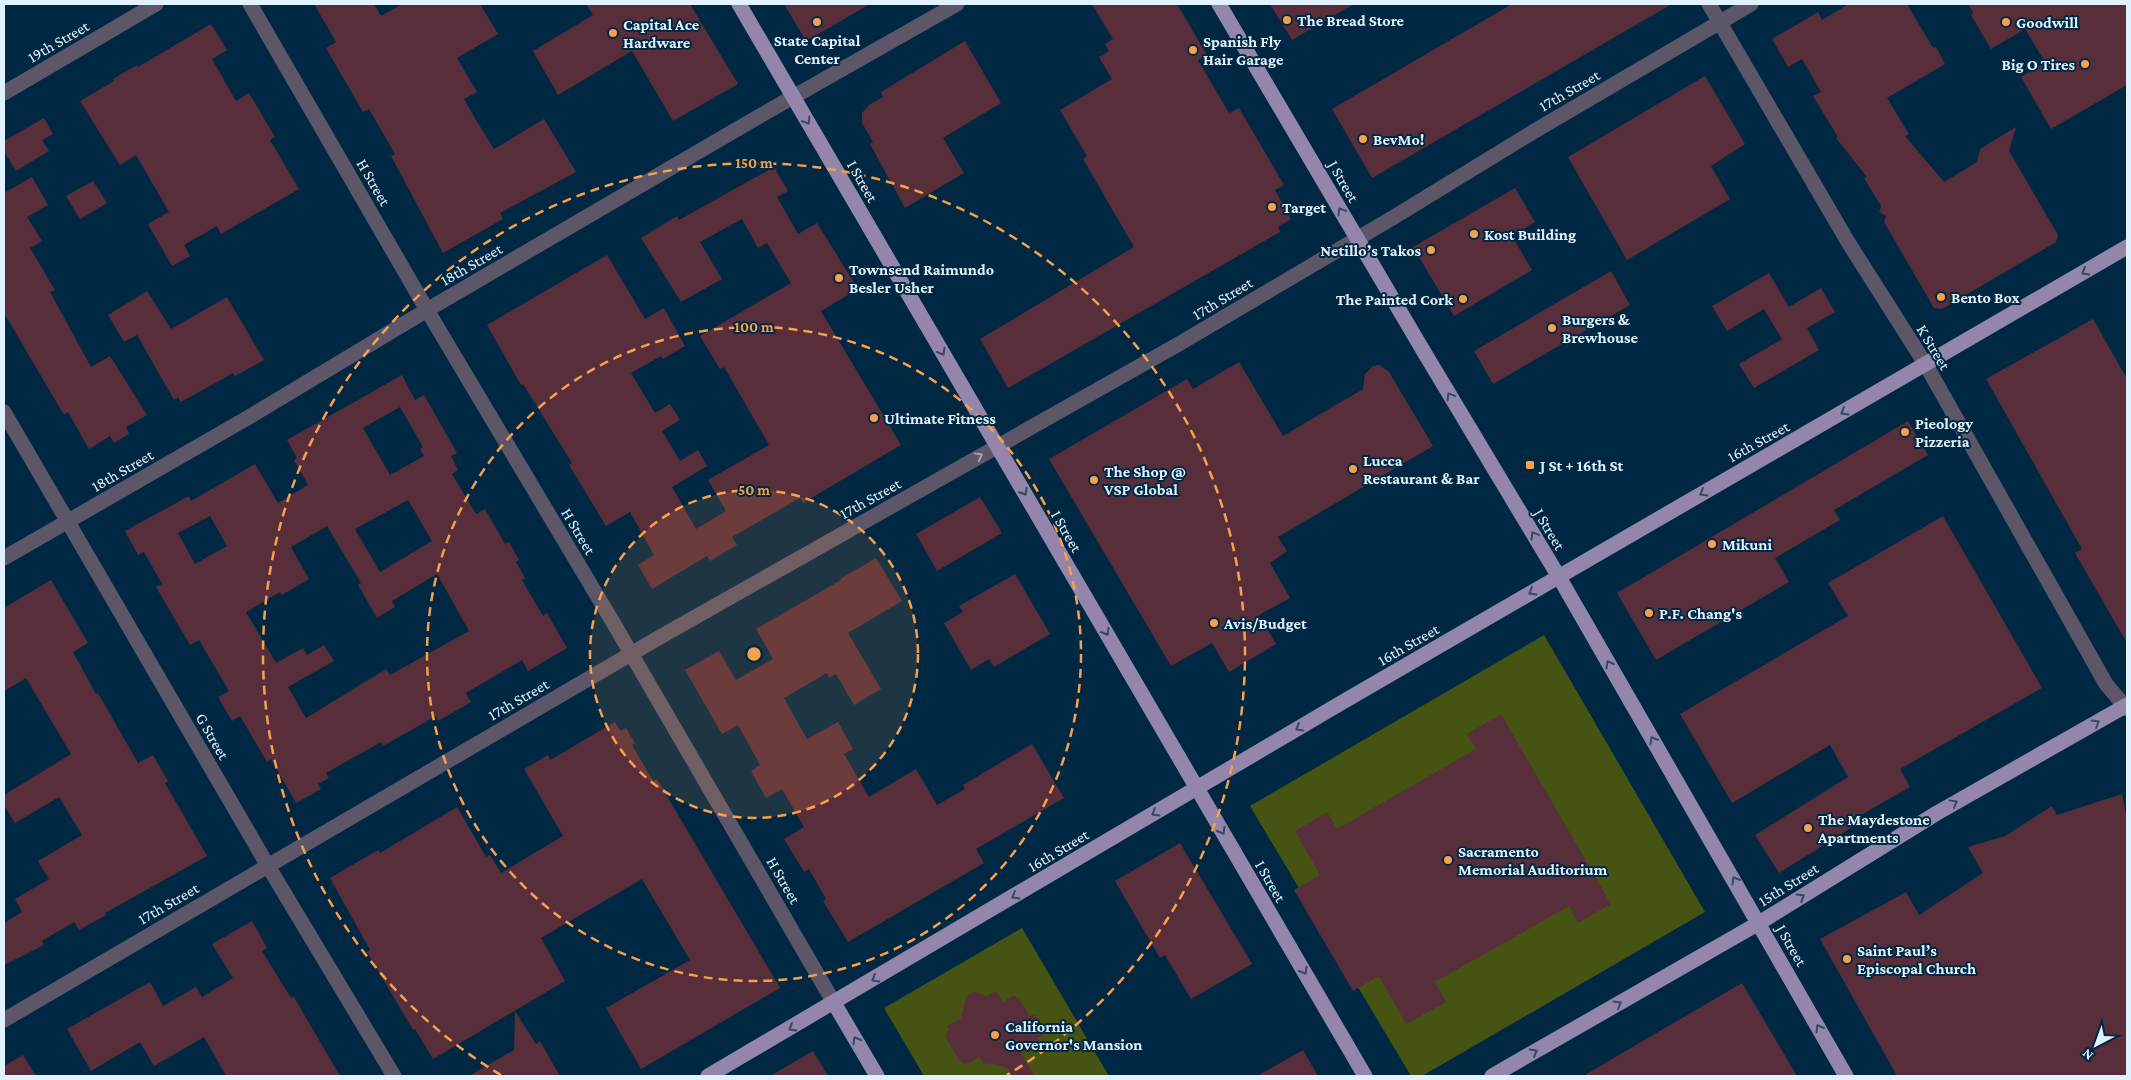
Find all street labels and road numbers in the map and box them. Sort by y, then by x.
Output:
street label: 19th Street [25,17,92,66]
street label: 17th Street [1536,66,1603,115]
street label: H Street [353,156,394,209]
street label: J Street [1323,156,1363,206]
street label: I Street [844,157,882,206]
street label: 18th Street [437,240,506,289]
street label: 17th Street [1189,274,1256,323]
street label: K Street [1913,322,1954,374]
street label: 16th Street [1725,417,1793,465]
street label: 18th Street [88,446,157,495]
street label: 17th Street [837,474,904,522]
street label: J Street [1529,504,1569,554]
street label: H Street [558,505,599,558]
street label: I Street [1048,507,1086,556]
street label: 16th Street [1375,620,1442,669]
street label: 17th Street [485,675,552,724]
street label: G Street [193,710,233,763]
street label: 16th Street [1025,825,1092,875]
street label: H Street [763,854,804,907]
street label: I Street [1252,857,1290,906]
street label: 15th Street [1755,859,1822,909]
street label: 17th Street [135,879,202,928]
street label: J Street [1771,920,1811,970]

